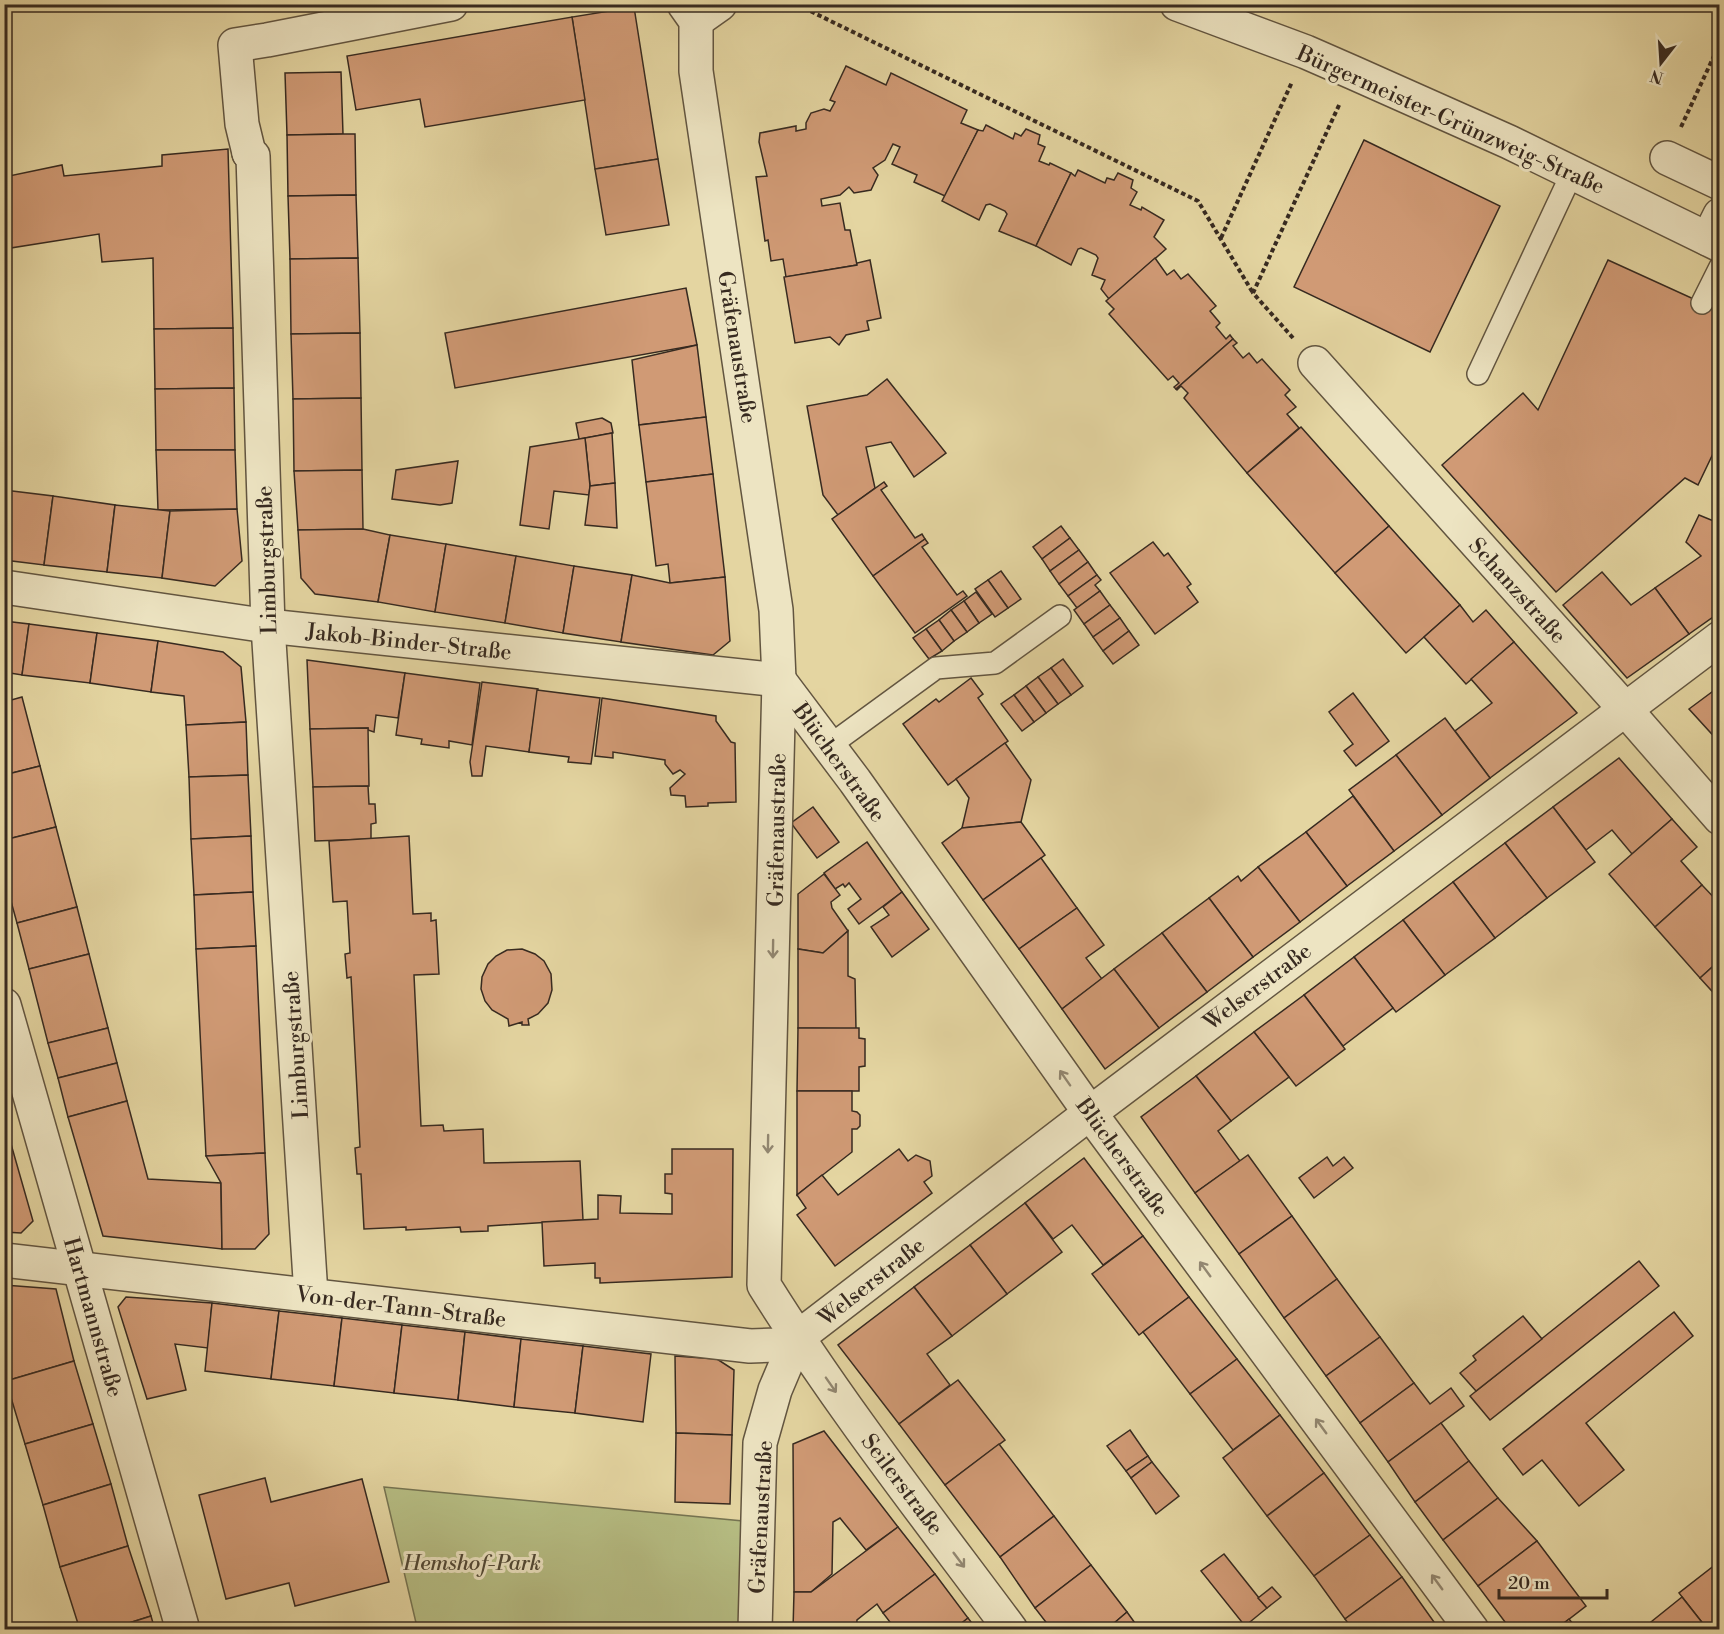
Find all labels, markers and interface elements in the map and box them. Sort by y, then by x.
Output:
north arrow [1631,33,1691,93]
street label: Bürgermeister-Grünzweig-Straße [1291,40,1609,201]
text: N [1648,65,1666,88]
street label: Gräfenaustraße [711,269,762,425]
street label: Limburgstraße [251,485,284,635]
street label: Schanzstraße [1462,533,1571,649]
street label: Jakob-Binder-Straße [304,618,513,667]
street label: Blücherstraße [786,697,891,828]
street label: Gräfenaustraße [763,753,792,907]
one-way arrow [767,938,778,958]
street label: Welserstraße [1198,938,1317,1037]
street label: Limburgstraße [278,970,315,1120]
one-way arrow [1059,1070,1071,1086]
street label: Blücherstraße [1069,1092,1174,1223]
one-way arrow [762,1133,774,1153]
street label: Welserstraße [812,1232,931,1333]
street label: Hartmannstraße [57,1234,128,1400]
one-way arrow [1199,1261,1211,1277]
street label: Von-der-Tann-Straße [293,1281,508,1334]
one-way arrow [824,1377,837,1393]
one-way arrow [1315,1418,1327,1434]
street label: Seilerstraße [855,1429,949,1541]
street label: Gräfenaustraße [744,1440,779,1595]
park label: Hemshof-Park [402,1550,541,1577]
one-way arrow [953,1551,965,1567]
scale bar [1499,1562,1607,1600]
text: 20 m [1508,1572,1550,1595]
one-way arrow [1431,1575,1443,1591]

